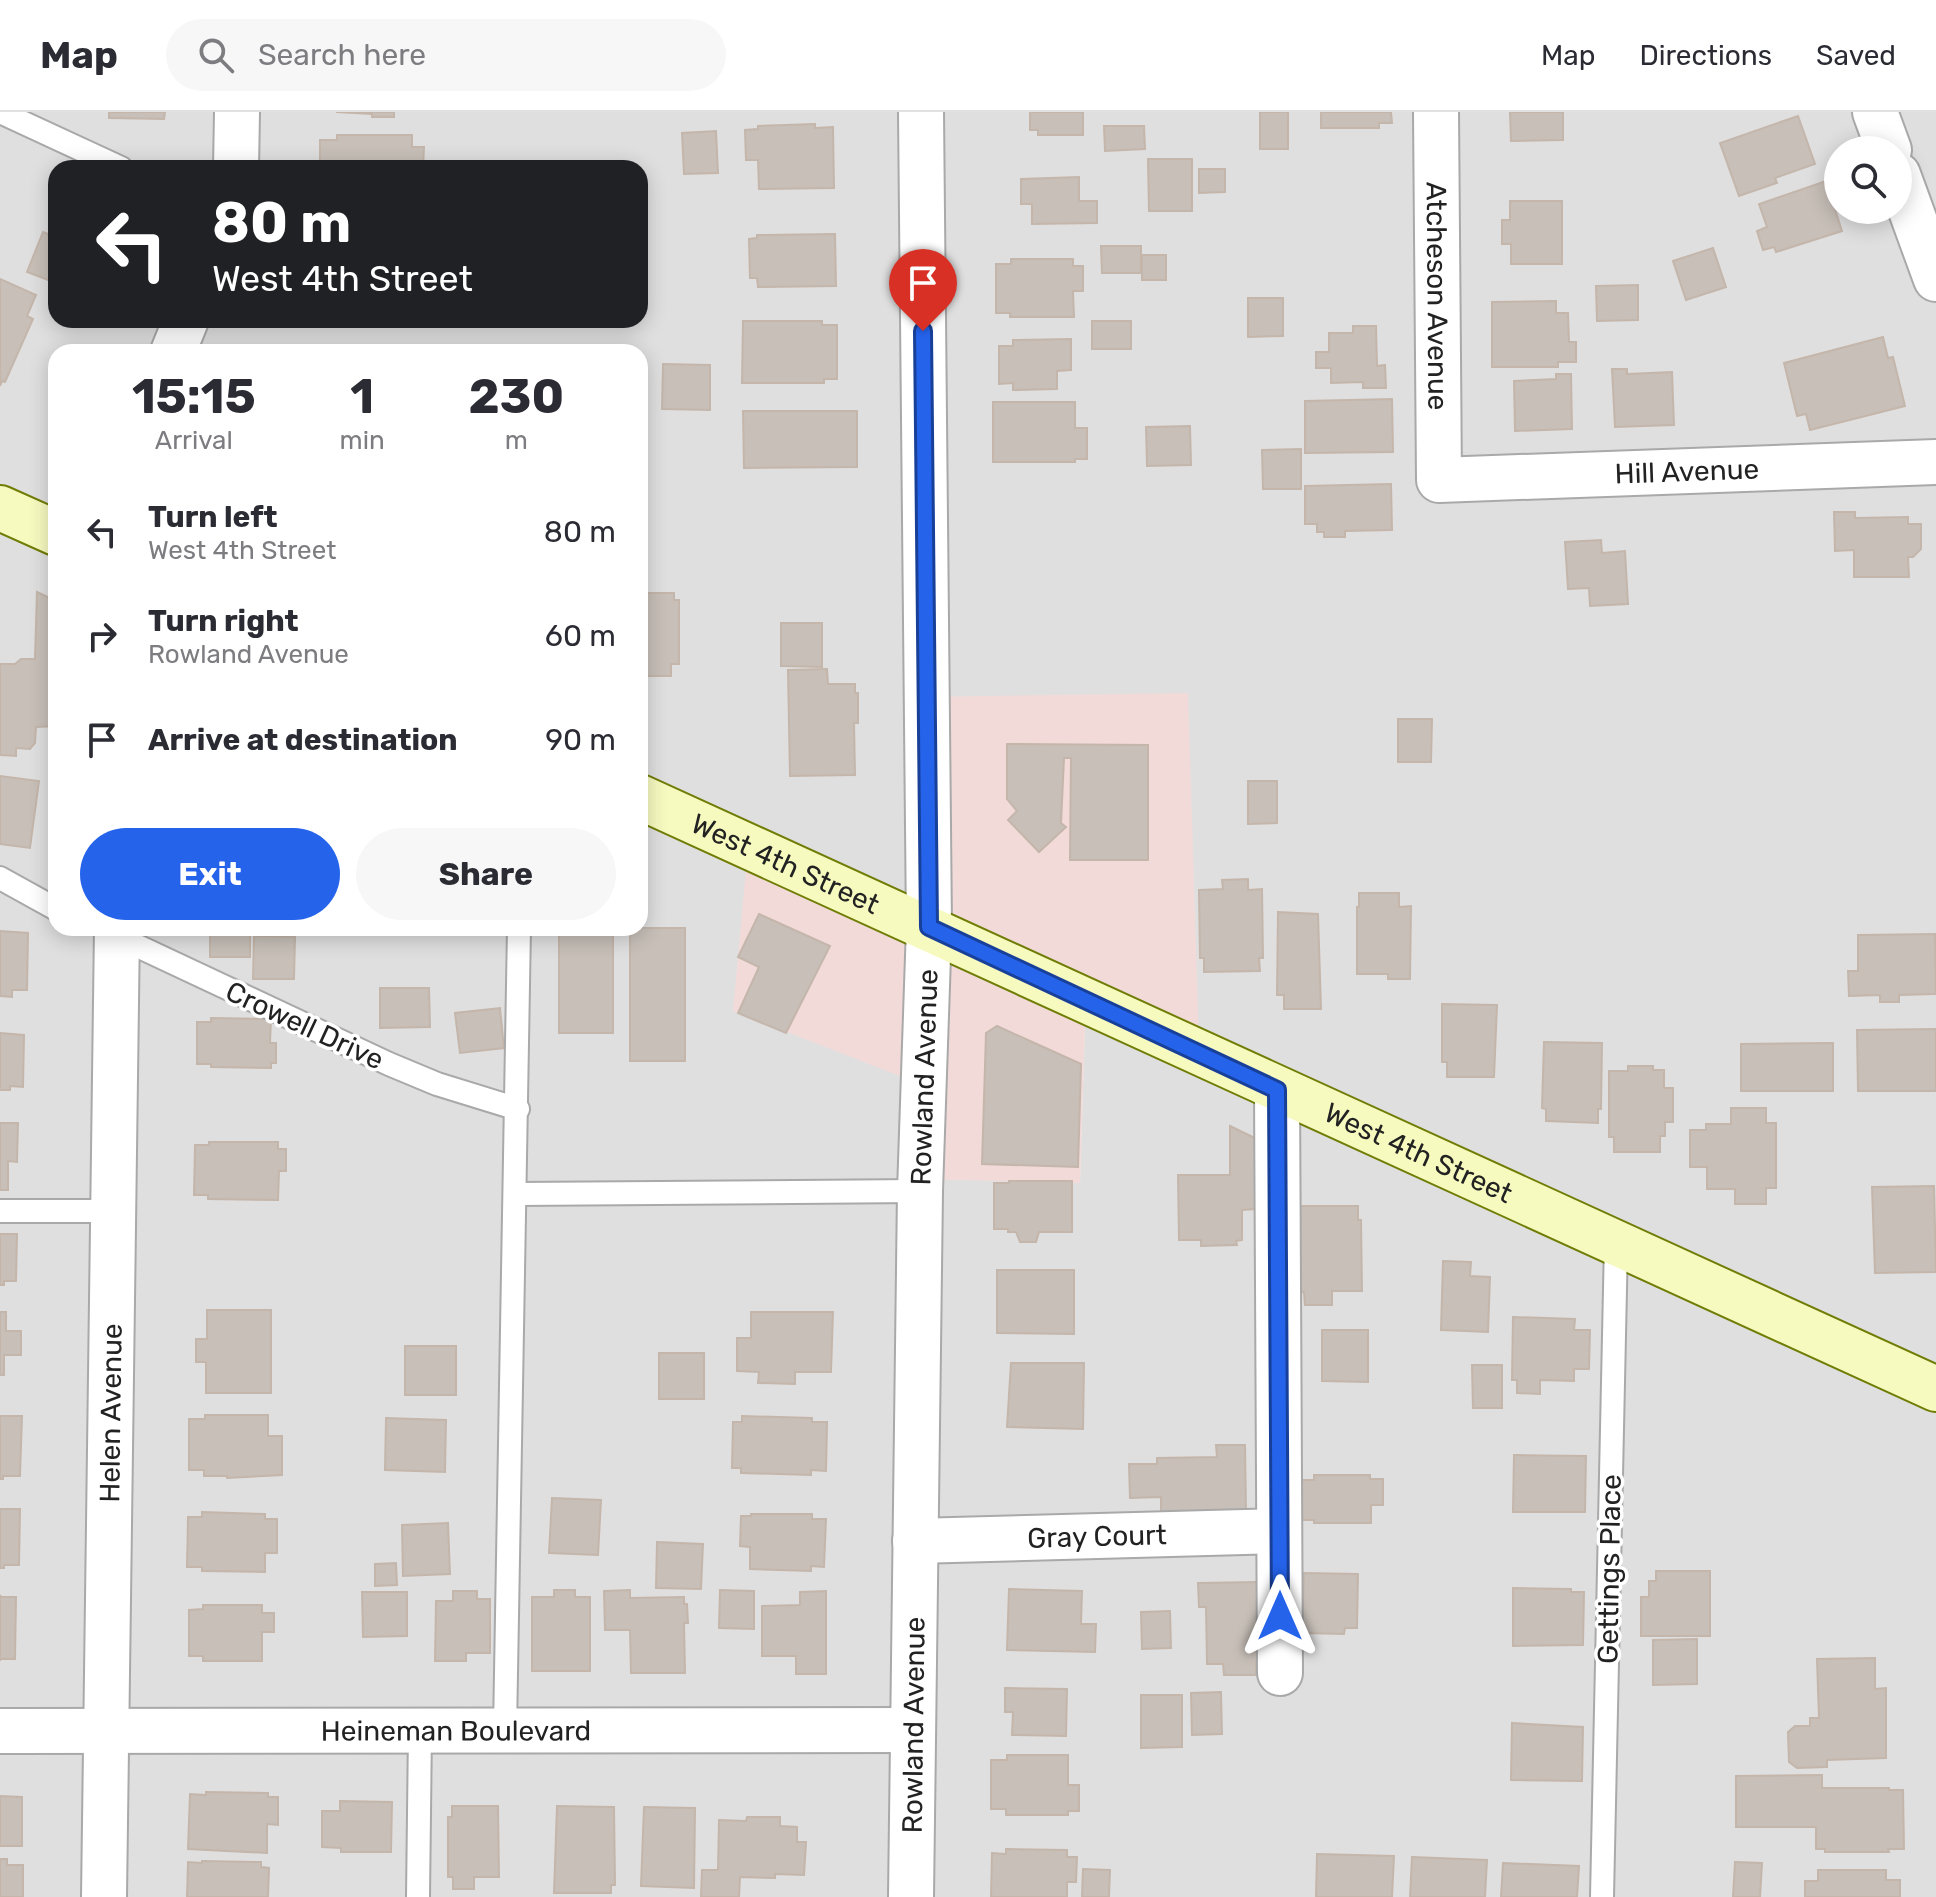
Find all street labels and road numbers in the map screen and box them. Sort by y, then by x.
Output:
street label: Atcheson Avenue [1420,181,1454,411]
street label: Hill Avenue [1614,452,1760,491]
street label: West 4th Street [686,807,885,921]
street label: Rowland Avenue [904,968,945,1186]
street label: Crowell Drive [221,975,389,1076]
street label: West 4th Street [1319,1096,1518,1210]
street label: Helen Avenue [93,1323,129,1503]
street label: Gettings Place [1591,1474,1628,1664]
street label: Gray Court [1027,1518,1167,1555]
street label: Rowland Avenue [896,1617,932,1833]
street label: Heineman Boulevard [321,1714,591,1748]

